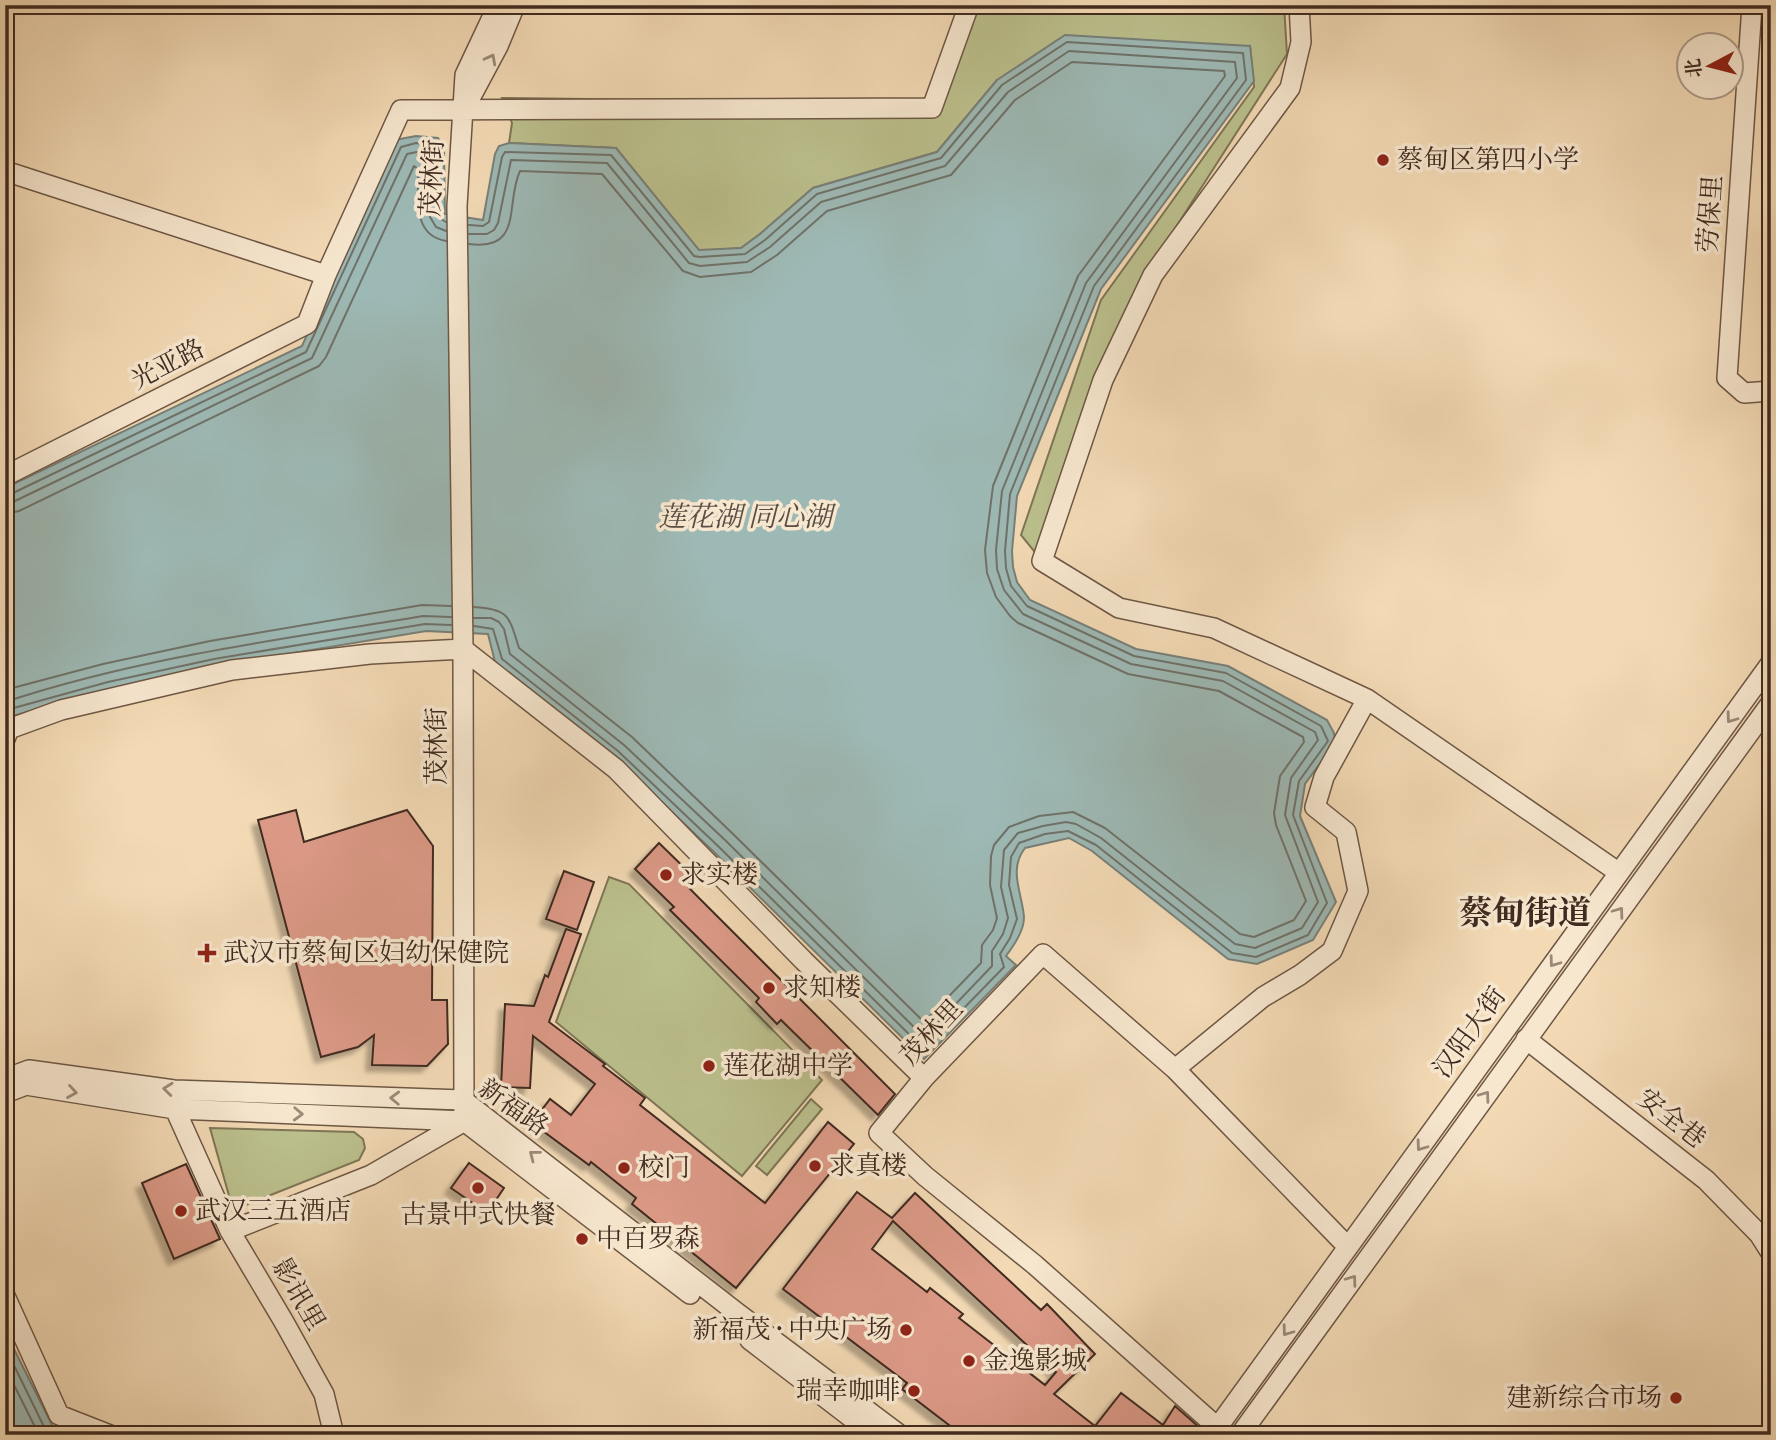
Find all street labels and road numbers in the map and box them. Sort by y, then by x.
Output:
street label: 茂林街 [414,138,452,218]
street label: 劳保里 [1692,174,1730,254]
street label: 光亚路 [126,333,210,397]
street label: 茂林街 [421,707,454,785]
street label: 汉阳大街 [1426,981,1514,1085]
street label: 茂林里 [893,993,971,1073]
street label: 新福路 [472,1072,554,1144]
street label: 安全巷 [1630,1082,1712,1156]
street label: 影讯里 [264,1253,332,1337]

